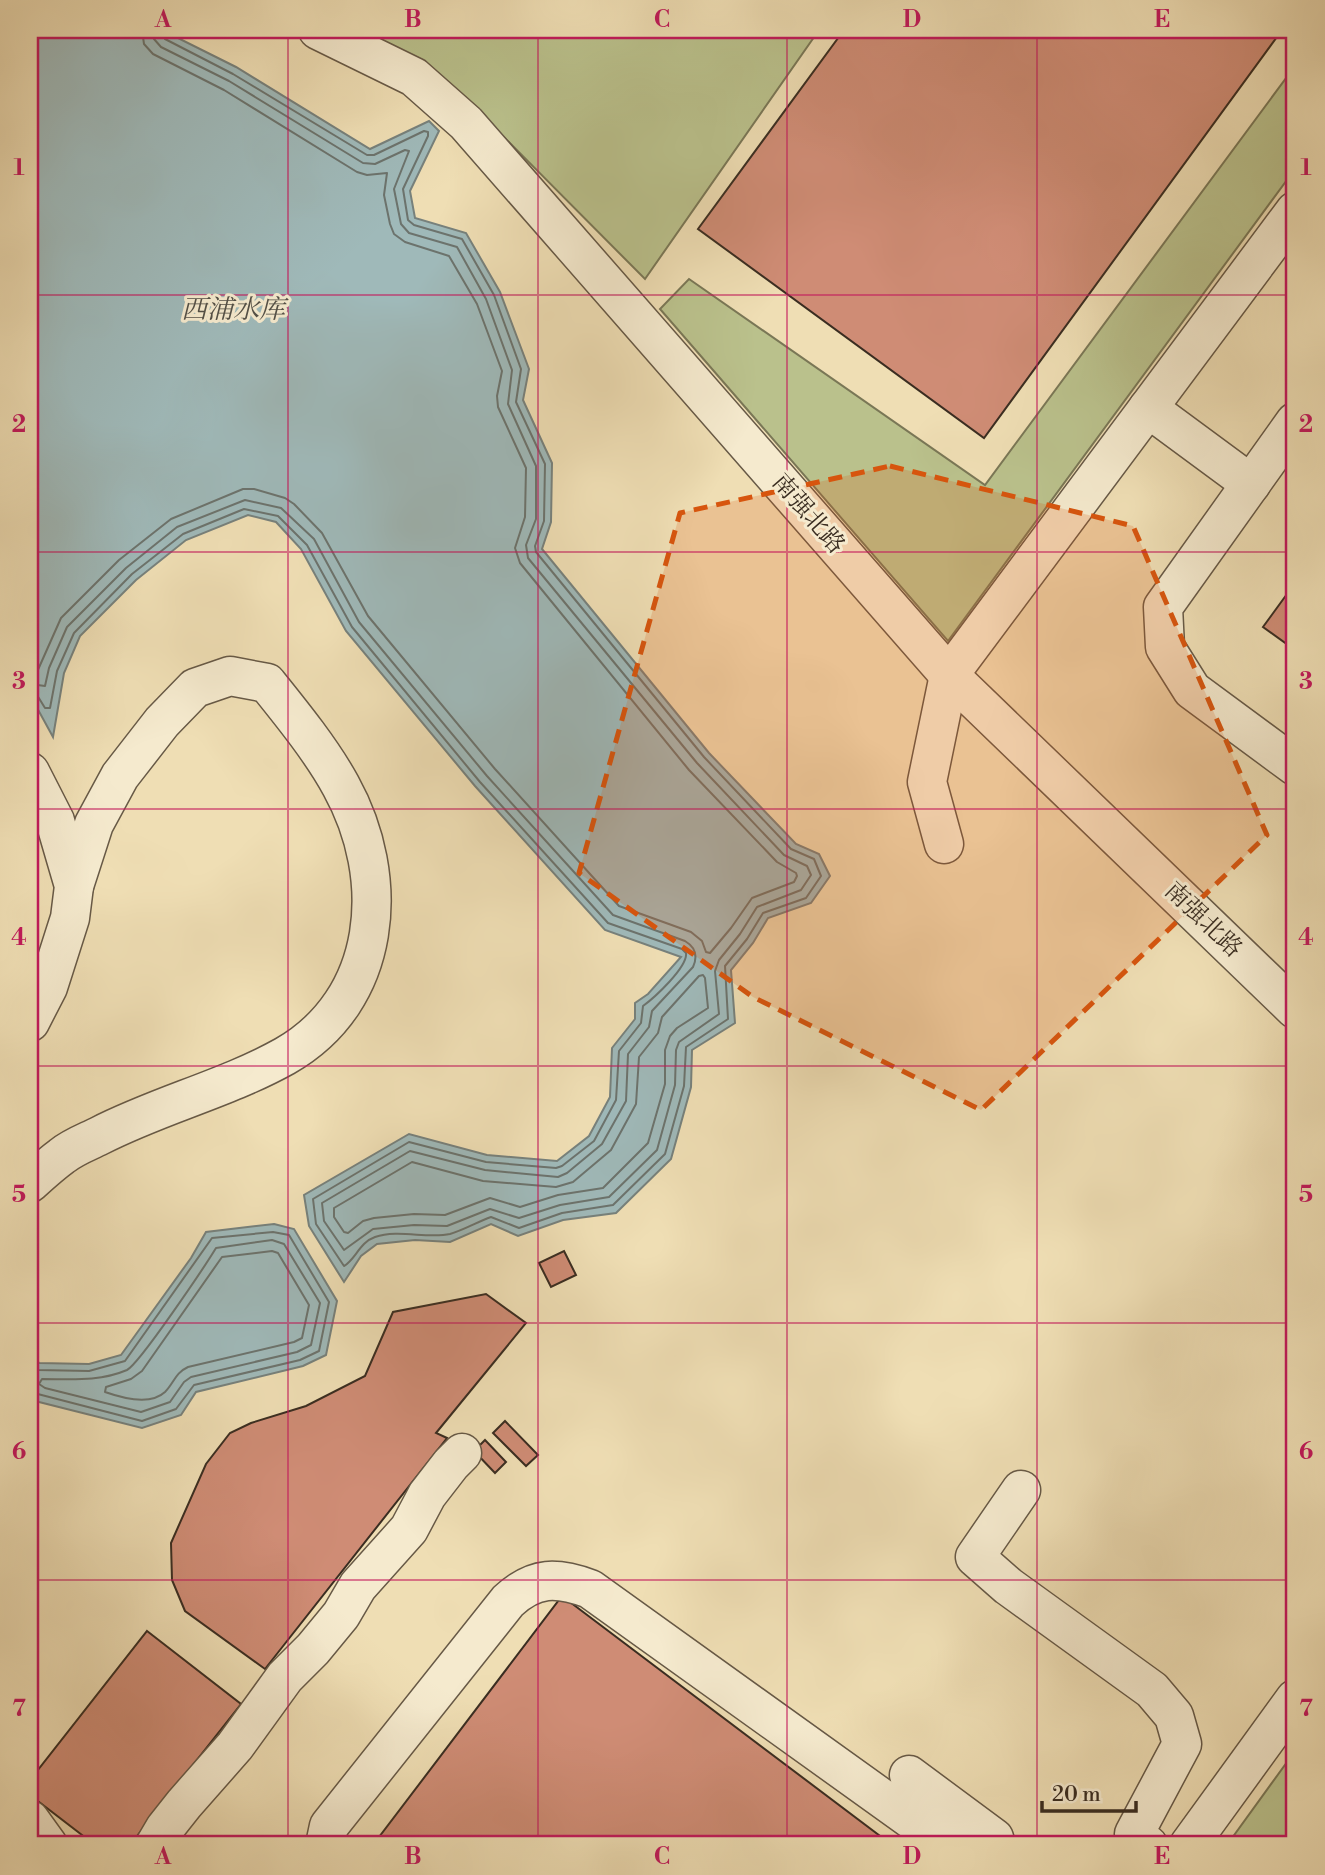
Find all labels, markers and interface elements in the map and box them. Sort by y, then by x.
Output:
text: A [154,6,172,34]
text: B [404,6,422,34]
text: C [654,6,670,34]
text: D [903,6,921,34]
text: E [1154,6,1170,34]
text: 1 [13,154,25,182]
text: 1 [1300,154,1312,182]
water label: 西浦水库 [181,294,289,326]
text: 2 [12,411,26,439]
text: 2 [1299,411,1313,439]
street label: 南强北路 [765,468,851,560]
text: 3 [12,668,26,696]
text: 3 [1299,668,1313,696]
street label: 南强北路 [1158,876,1248,964]
text: 4 [11,924,27,952]
text: 4 [1298,924,1314,952]
text: 5 [12,1181,26,1209]
text: 5 [1299,1181,1313,1209]
text: 6 [12,1438,26,1466]
text: 6 [1299,1438,1313,1466]
text: 7 [12,1695,26,1723]
text: 7 [1299,1695,1313,1723]
scale bar [1042,1770,1136,1814]
text: 20 m [1052,1782,1101,1808]
text: A [154,1843,172,1871]
text: B [404,1843,422,1871]
text: C [654,1843,670,1871]
text: D [903,1843,921,1871]
text: E [1154,1843,1170,1871]

